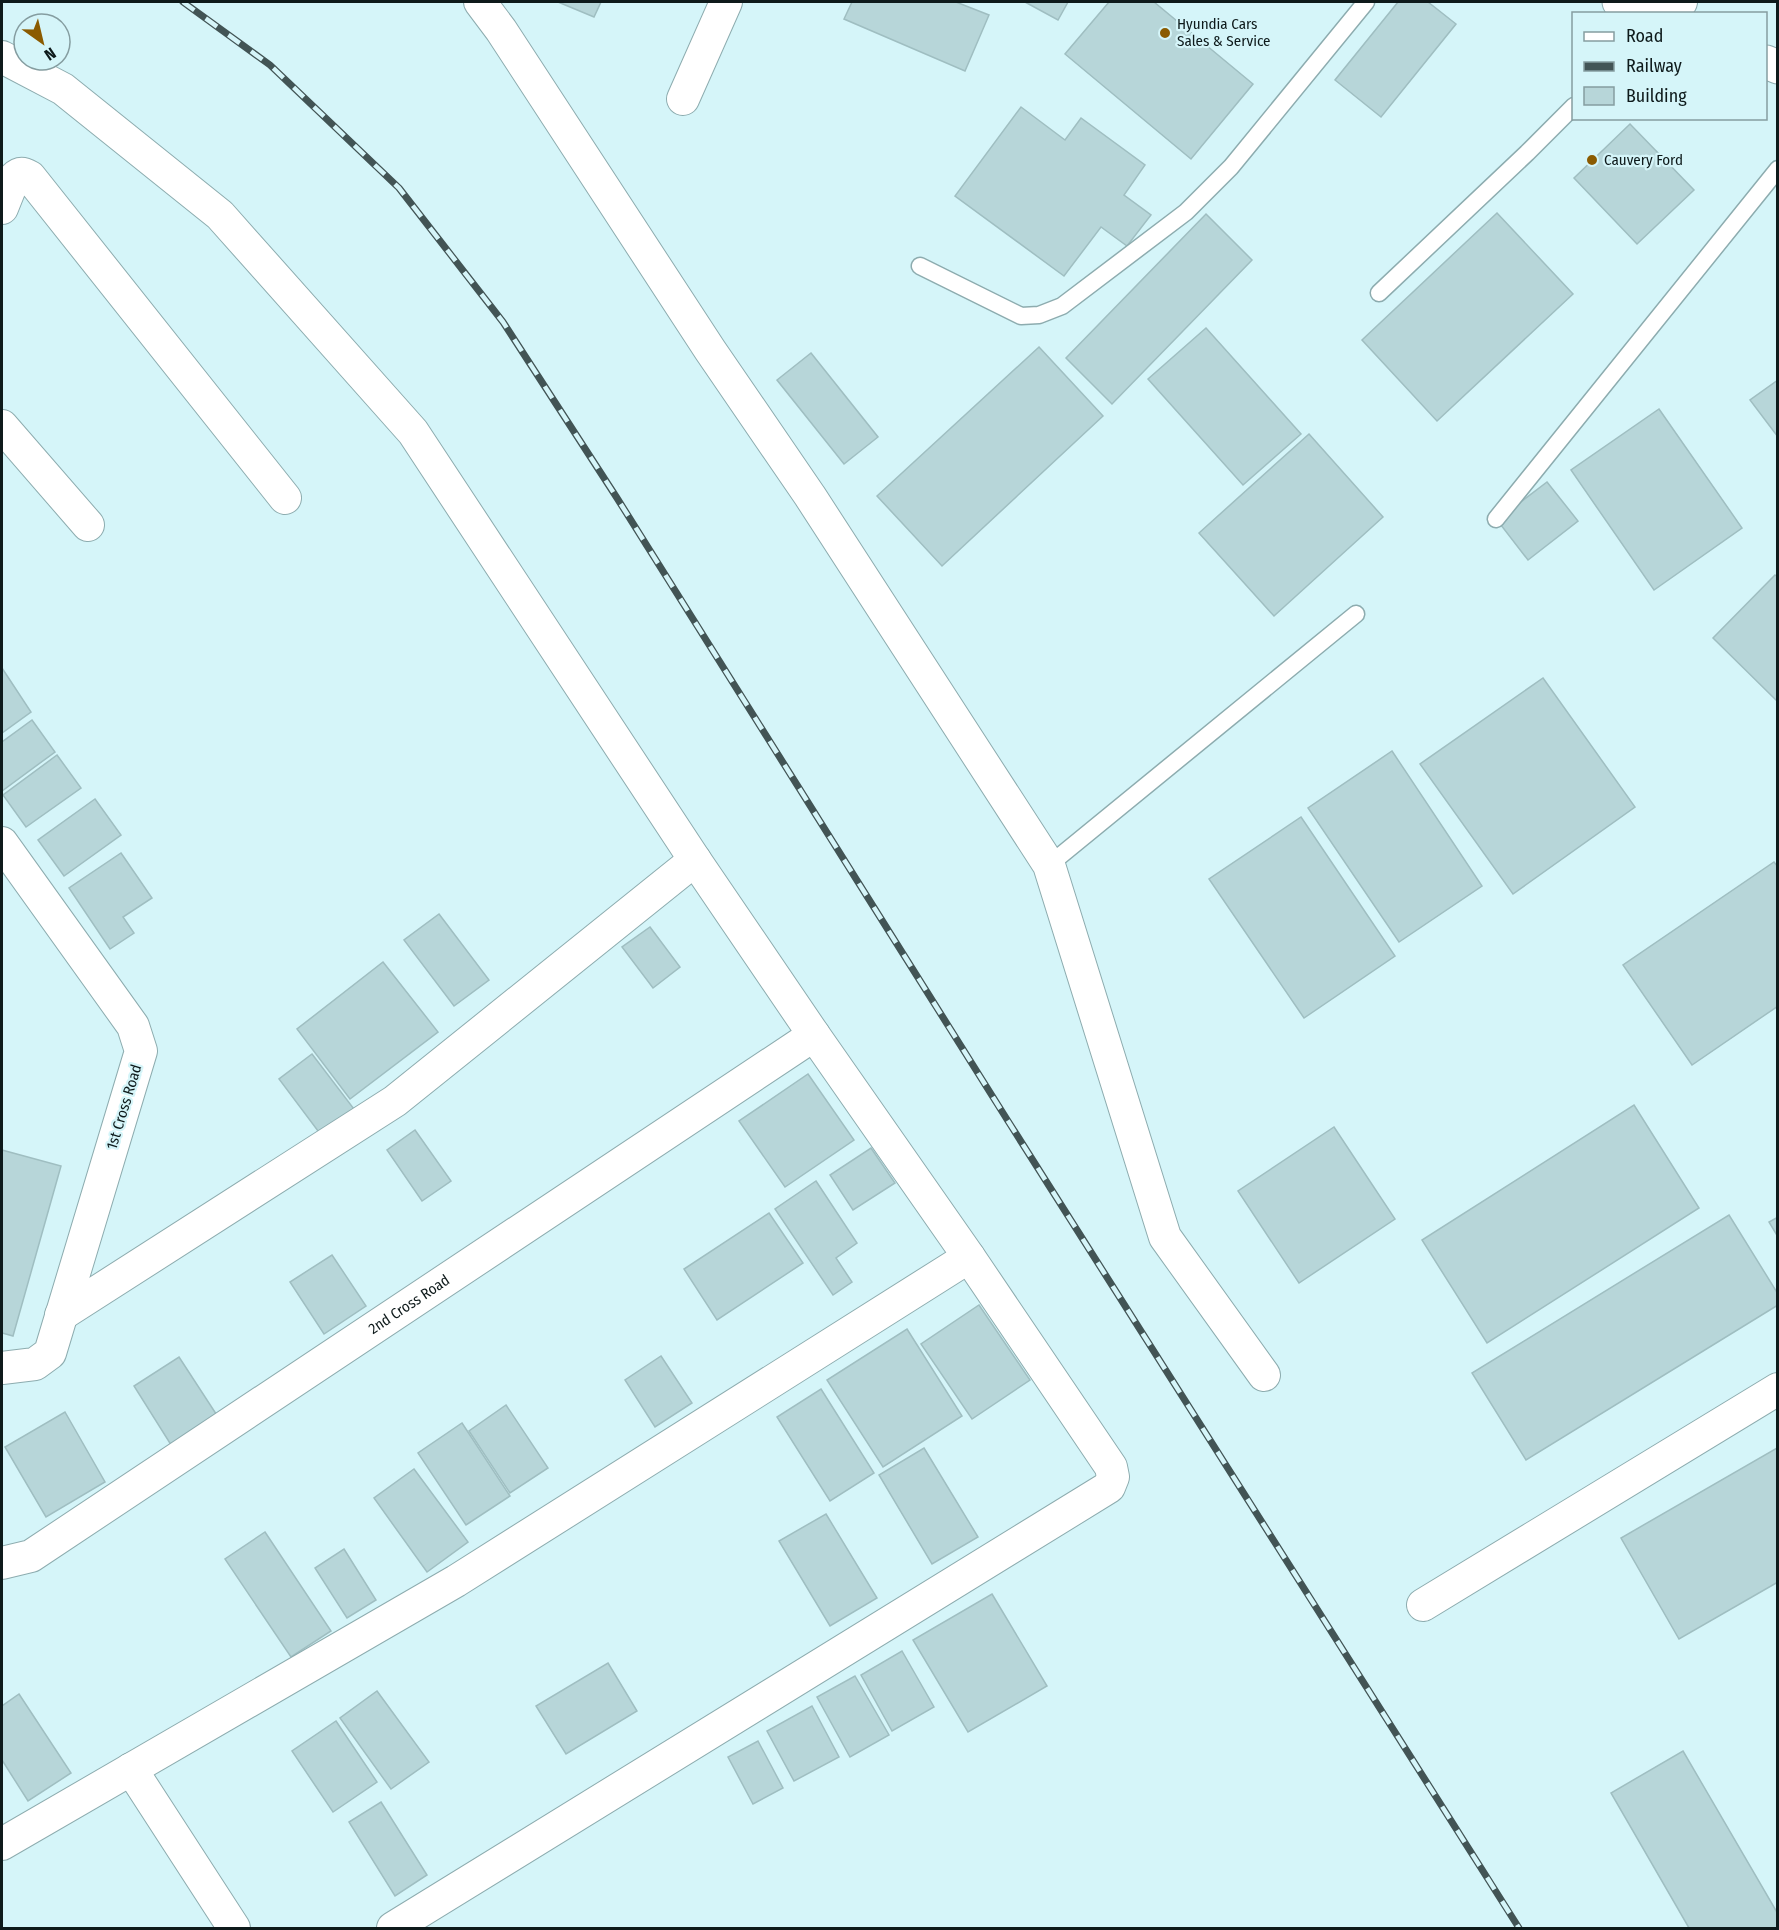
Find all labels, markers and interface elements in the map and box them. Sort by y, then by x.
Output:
north arrow [12,12,72,72]
legend [1572,12,1767,120]
place label: Hyundia Cars Sales & Service [1177,15,1270,50]
text: Road [1626,25,1663,47]
marker: Hyundia Cars Sales & Service [1158,26,1172,40]
text: N [41,43,59,65]
text: Railway [1626,55,1682,77]
text: Building [1626,85,1687,107]
place label: Cauvery Ford [1604,151,1683,169]
marker: Cauvery Ford [1585,153,1599,167]
street label: 1st Cross Road [103,1062,145,1152]
street label: 2nd Cross Road [365,1271,453,1338]

